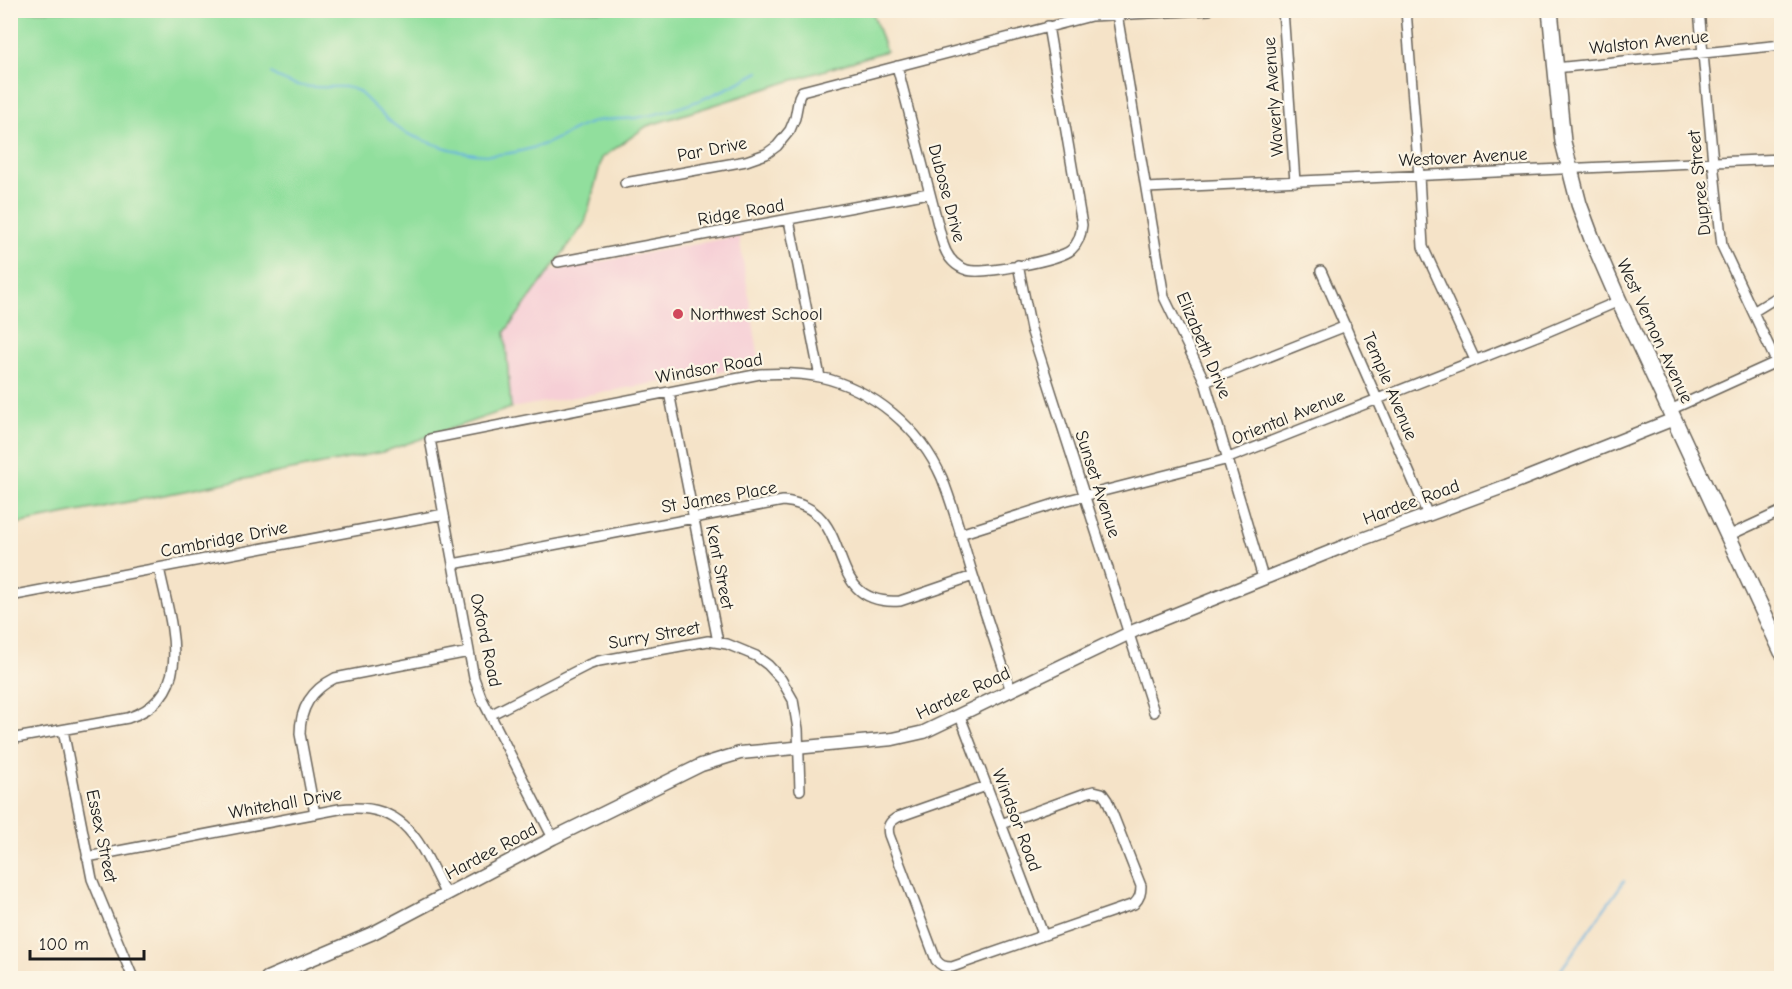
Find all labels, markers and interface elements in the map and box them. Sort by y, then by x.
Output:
street label: Walston Avenue [1588,26,1710,59]
street label: Waverly Avenue [1259,36,1288,157]
street label: Dupree Street [1683,128,1715,237]
street label: Par Drive [675,132,749,167]
street label: Dubose Drive [923,142,970,245]
street label: Westover Avenue [1398,144,1528,171]
street label: Ridge Road [696,195,786,230]
street label: West Vernon Avenue [1612,256,1697,407]
street label: Elizabeth Drive [1172,289,1235,402]
place label: Northwest School [690,304,823,325]
marker: Northwest School [671,307,685,321]
street label: Temple Avenue [1357,329,1422,443]
street label: Windsor Road [654,349,764,388]
street label: Oriental Avenue [1228,385,1348,450]
street label: Sunset Avenue [1070,428,1125,540]
street label: Hardee Road [1360,475,1462,530]
street label: St James Place [660,477,779,518]
street label: Cambridge Drive [159,517,289,562]
street label: Kent Street [701,523,738,612]
street label: Oxford Road [465,591,506,689]
street label: Surry Street [607,617,702,654]
street label: Hardee Road [913,663,1014,724]
street label: Windsor Road [987,766,1046,874]
street label: Whitehall Drive [227,783,343,824]
street label: Essex Street [81,788,122,885]
street label: Hardee Road [442,818,541,885]
scale bar [30,923,144,961]
text: 100 m [39,934,89,955]

